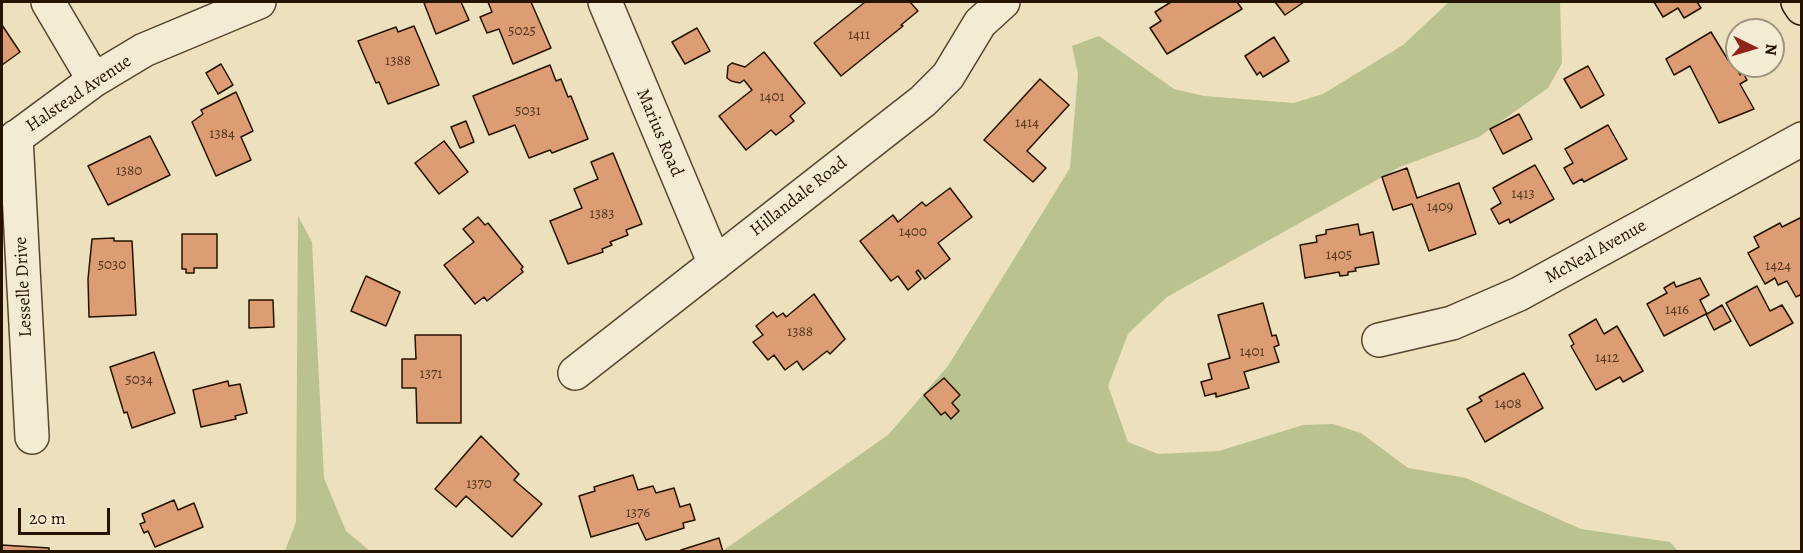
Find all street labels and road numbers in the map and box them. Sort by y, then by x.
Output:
street label: Halstead Avenue [22,51,136,137]
street label: Marius Road [631,86,687,180]
street label: Hillandale Road [746,152,852,242]
street label: McNeal Avenue [1542,215,1650,289]
street label: Lesselle Drive [11,236,37,338]

